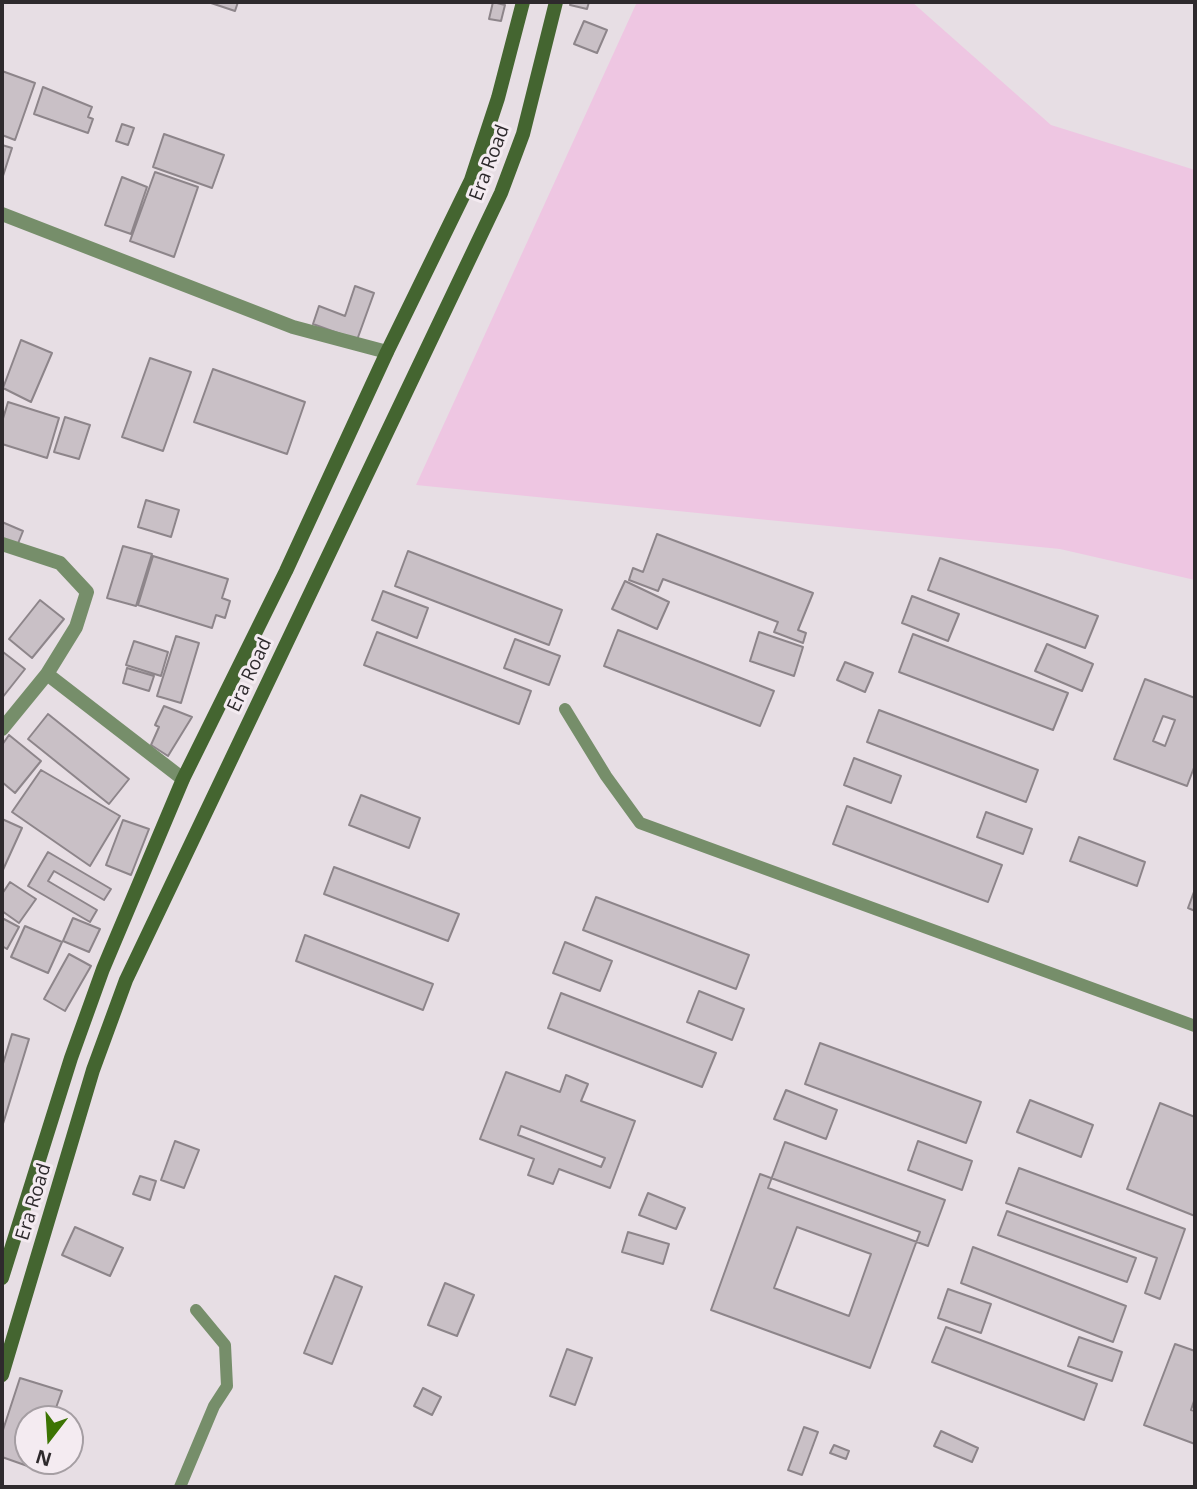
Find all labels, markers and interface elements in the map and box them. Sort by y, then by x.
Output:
street label: Era Road [465,122,515,204]
street label: Era Road [223,634,277,716]
street label: Era Road [12,1161,56,1243]
north arrow [14,1405,84,1475]
text: N [32,1443,55,1473]

